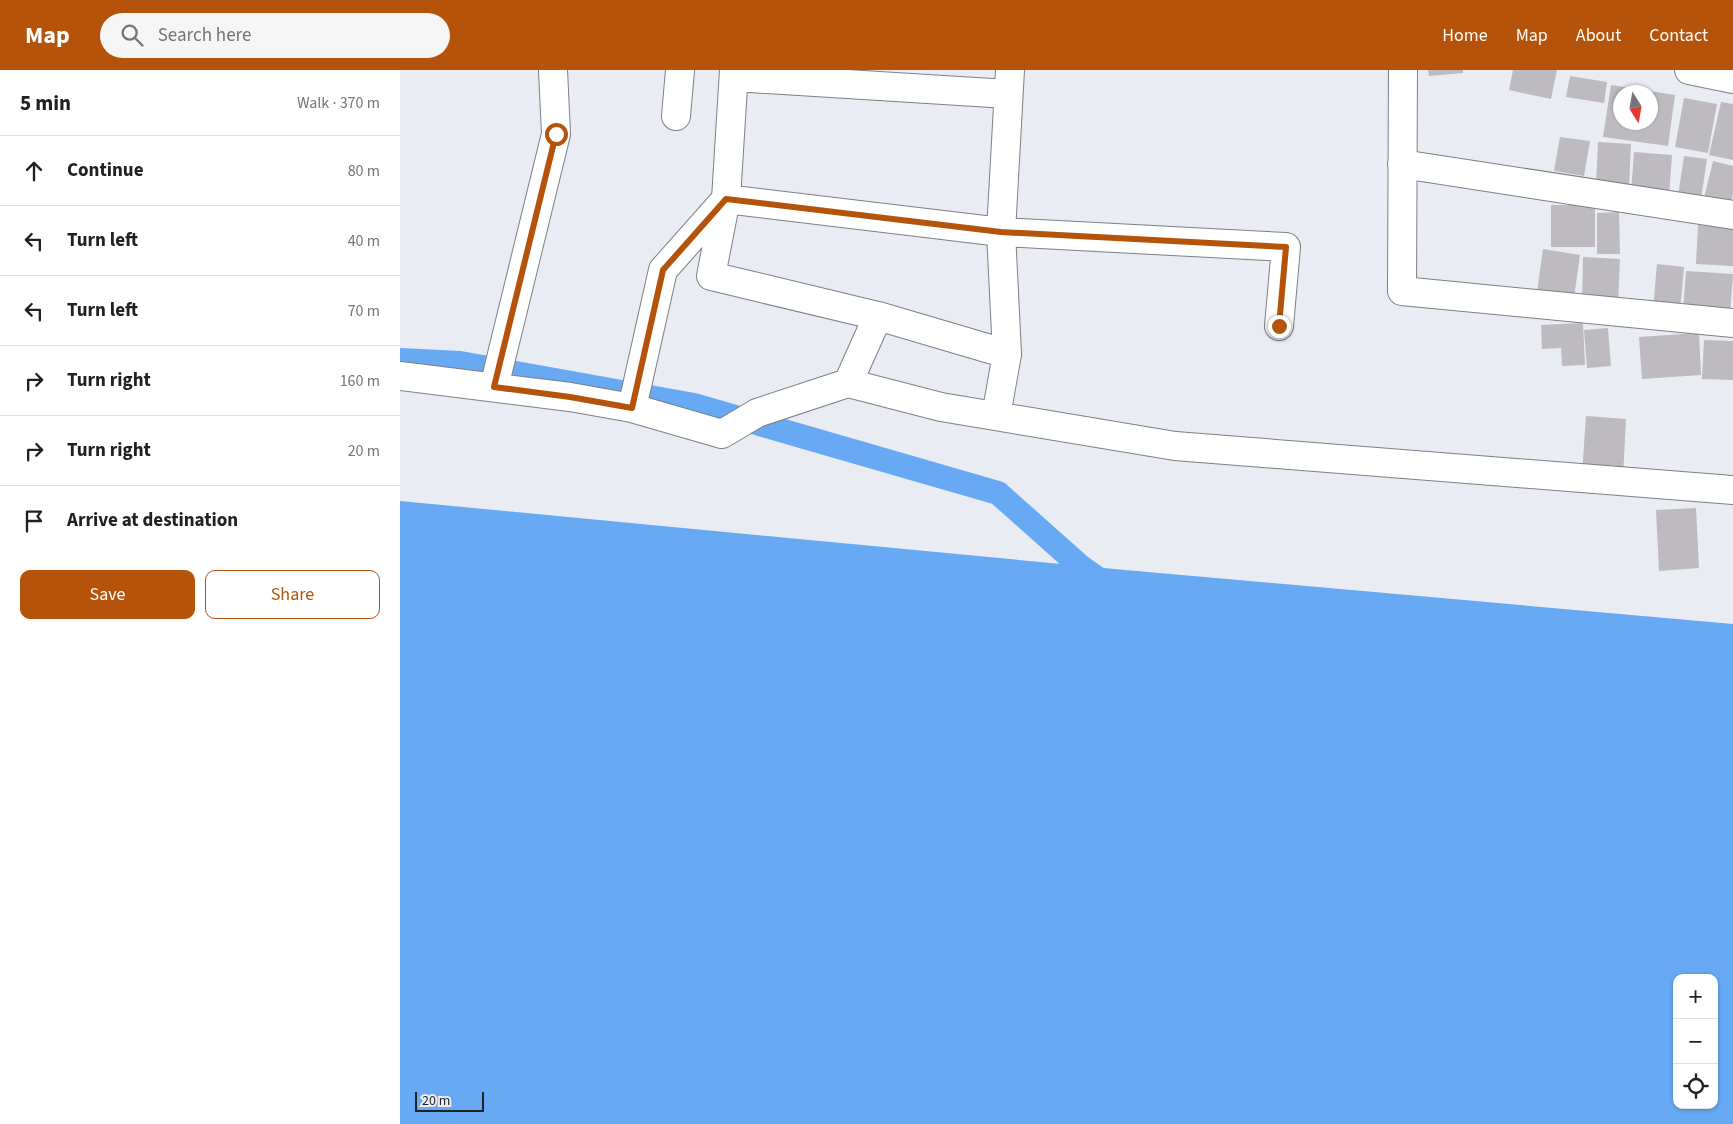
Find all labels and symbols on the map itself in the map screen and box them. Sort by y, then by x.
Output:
north arrow [1613,85,1658,130]
route start [545,123,568,146]
route end [1268,315,1291,338]
scale bar [415,1089,484,1112]

